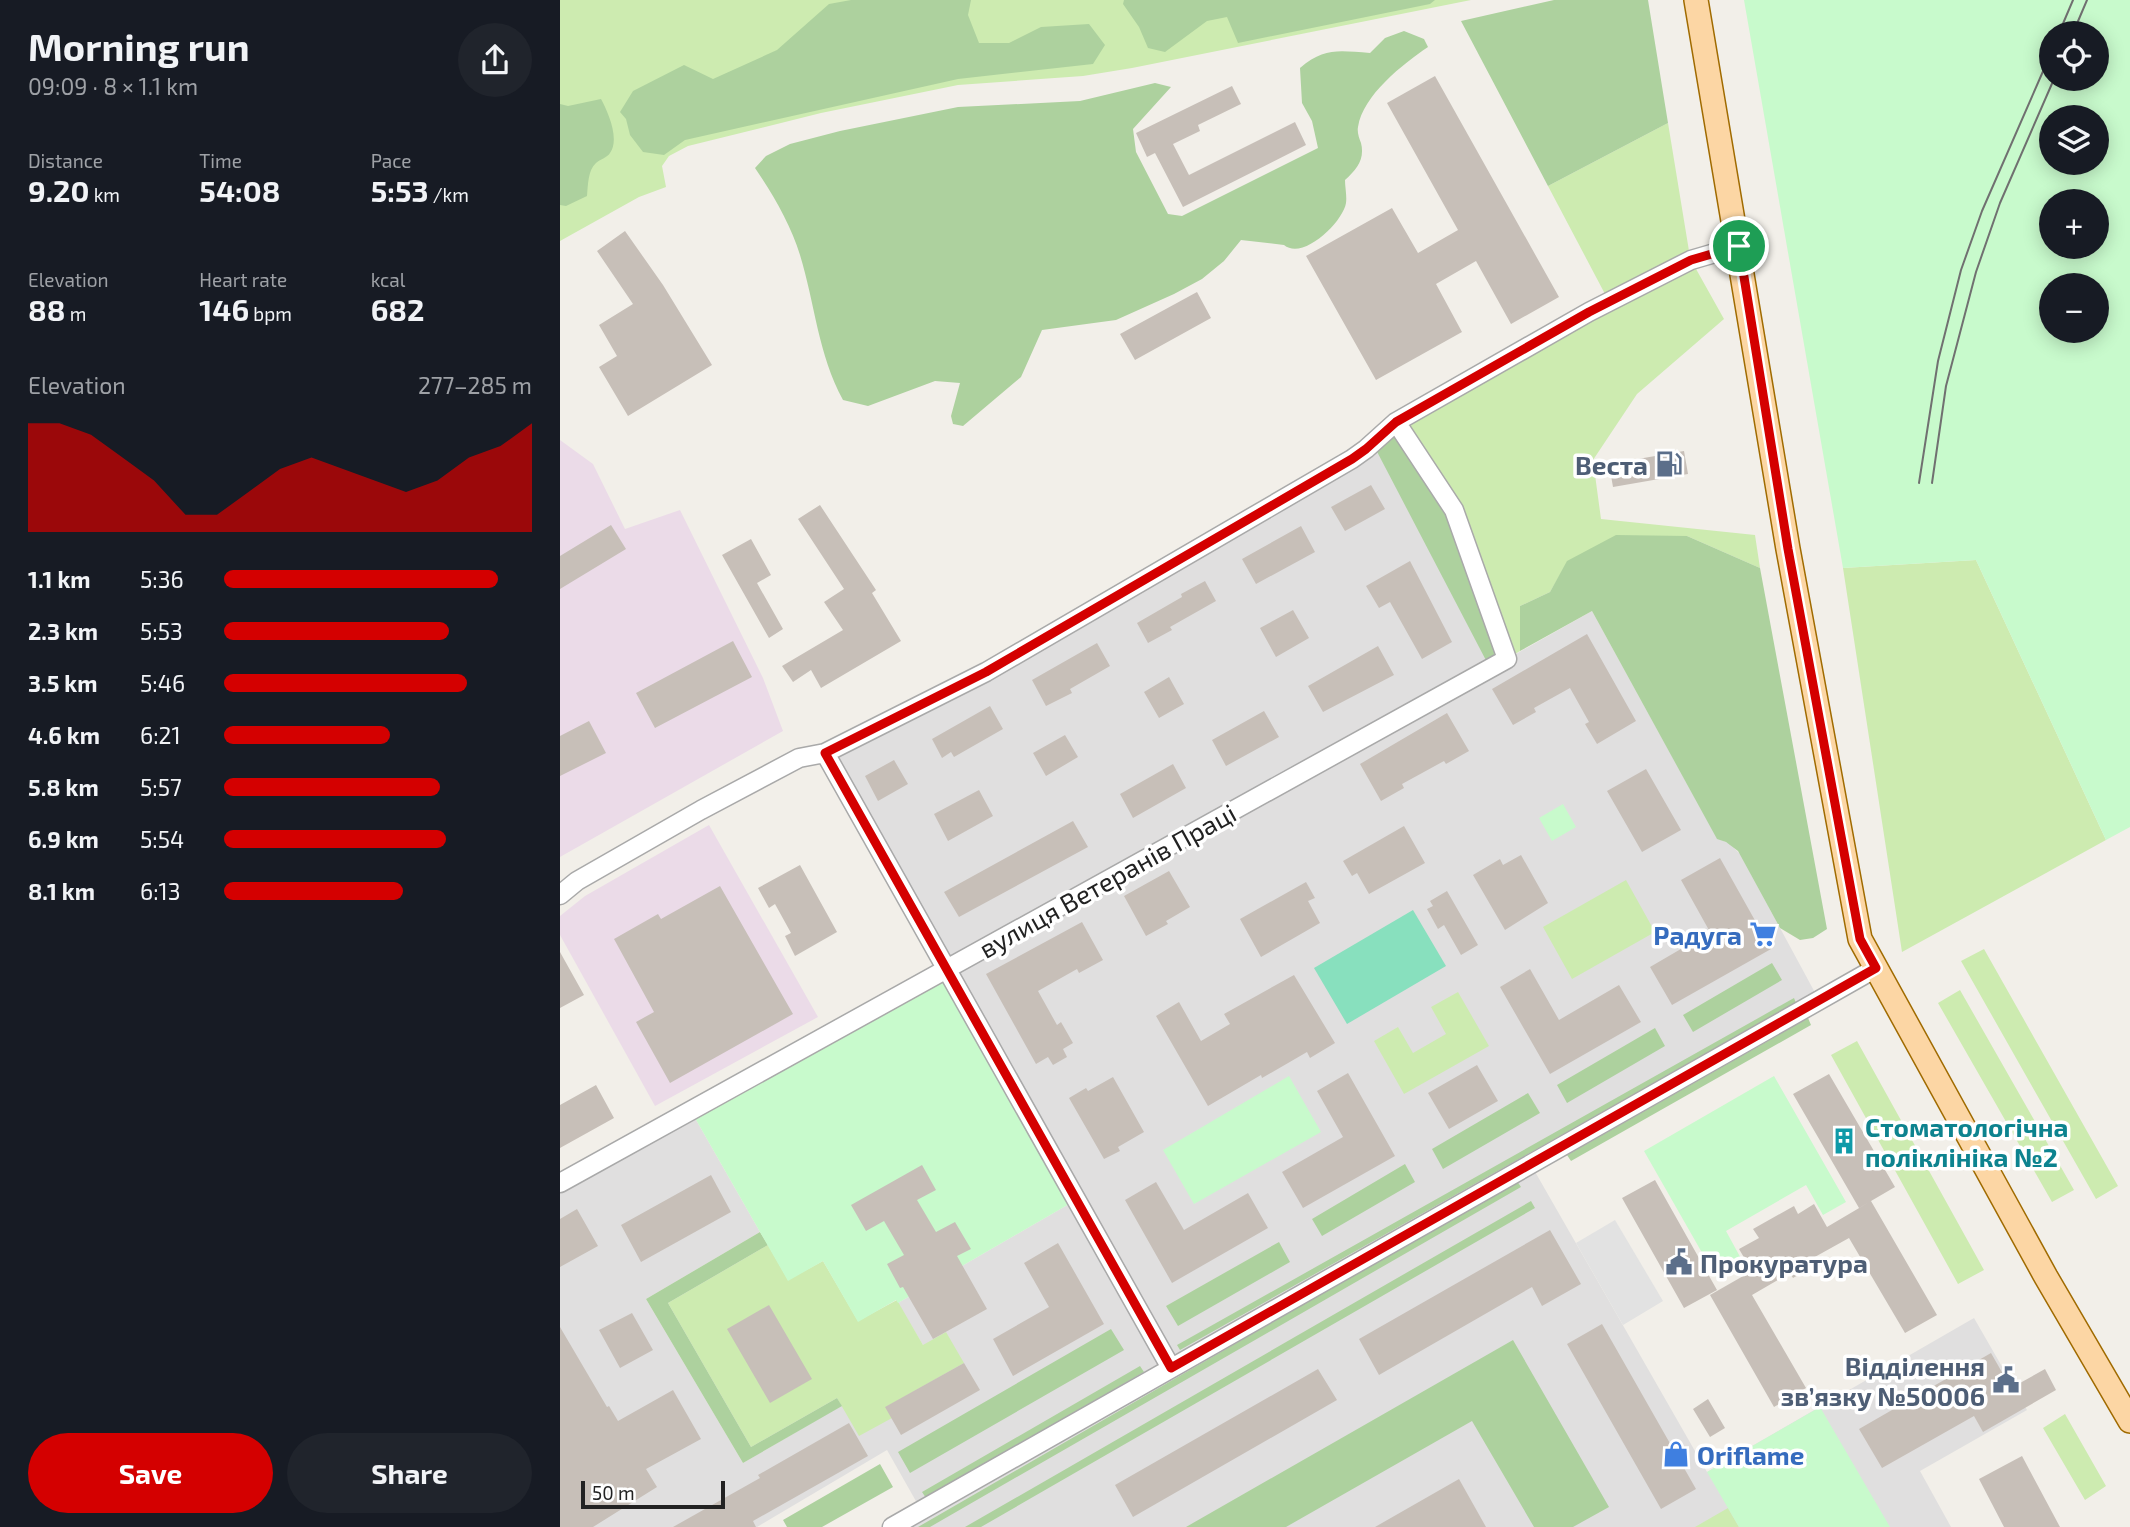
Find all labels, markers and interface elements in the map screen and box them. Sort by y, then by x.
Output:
map controls [2039,21,2109,343]
button: locate [2039,21,2109,91]
text: Morning run [28,23,249,69]
button: share [458,23,532,97]
text: 09:09 · 8 × 1.1 km [28,72,198,100]
button: layers [2039,105,2109,175]
text: Distance [28,149,103,172]
text: Time [199,149,242,172]
text: Pace [371,149,412,172]
text: 9.20 [28,172,89,208]
text: 54:08 [199,172,280,208]
text: 5:53 [371,172,429,208]
text: km [89,183,120,206]
text: /km [429,183,469,206]
button: + [2039,189,2109,259]
pin [1709,216,1769,276]
icon: arrive [1720,227,1758,265]
text: Elevation [28,268,109,291]
text: Heart rate [199,268,287,291]
text: kcal [371,268,405,291]
button: − [2039,273,2109,343]
text: 88 [28,291,65,327]
text: 146 [199,291,249,327]
text: 682 [371,291,424,327]
text: m [65,302,86,325]
text: bpm [249,302,292,325]
text: Elevation [28,371,126,399]
text: 277–285 m [418,371,532,399]
place label: Веста [1575,449,1648,480]
fuel station icon: Веста [1654,449,1684,479]
text: 1.1 km [28,565,91,593]
text: 5:36 [140,565,184,593]
text: 2.3 km [28,617,98,645]
text: 5:53 [140,617,183,645]
text: 3.5 km [28,669,97,697]
text: 5:46 [140,669,185,697]
text: 4.6 km [28,721,100,749]
text: 6:21 [140,721,181,749]
text: 5.8 km [28,773,99,801]
text: 5:57 [140,773,182,801]
street label: вулиця Ветеранів Праці [973,796,1241,964]
text: 6.9 km [28,825,99,853]
text: 5:54 [140,825,184,853]
text: 8.1 km [28,877,95,905]
text: 6:13 [140,877,181,905]
place label: Радуга [1653,919,1742,950]
supermarket icon: Радуга [1748,919,1778,949]
place label: Стоматологічна поліклініка №2 [1865,1111,2068,1172]
building icon: Стоматологічна поліклініка №2 [1829,1126,1859,1156]
public building icon: Прокуратура [1664,1247,1694,1277]
place label: Прокуратура [1700,1247,1868,1278]
place label: Відділення зв’язку №50006 [1781,1350,1985,1411]
public building icon: Відділення зв’язку №50006 [1991,1365,2021,1395]
button: Save [28,1433,273,1513]
button: Share [287,1433,532,1513]
shop icon: Oriflame [1661,1439,1691,1469]
place label: Oriflame [1697,1439,1804,1470]
scale bar [581,1478,724,1510]
text: 50 m [592,1481,635,1504]

